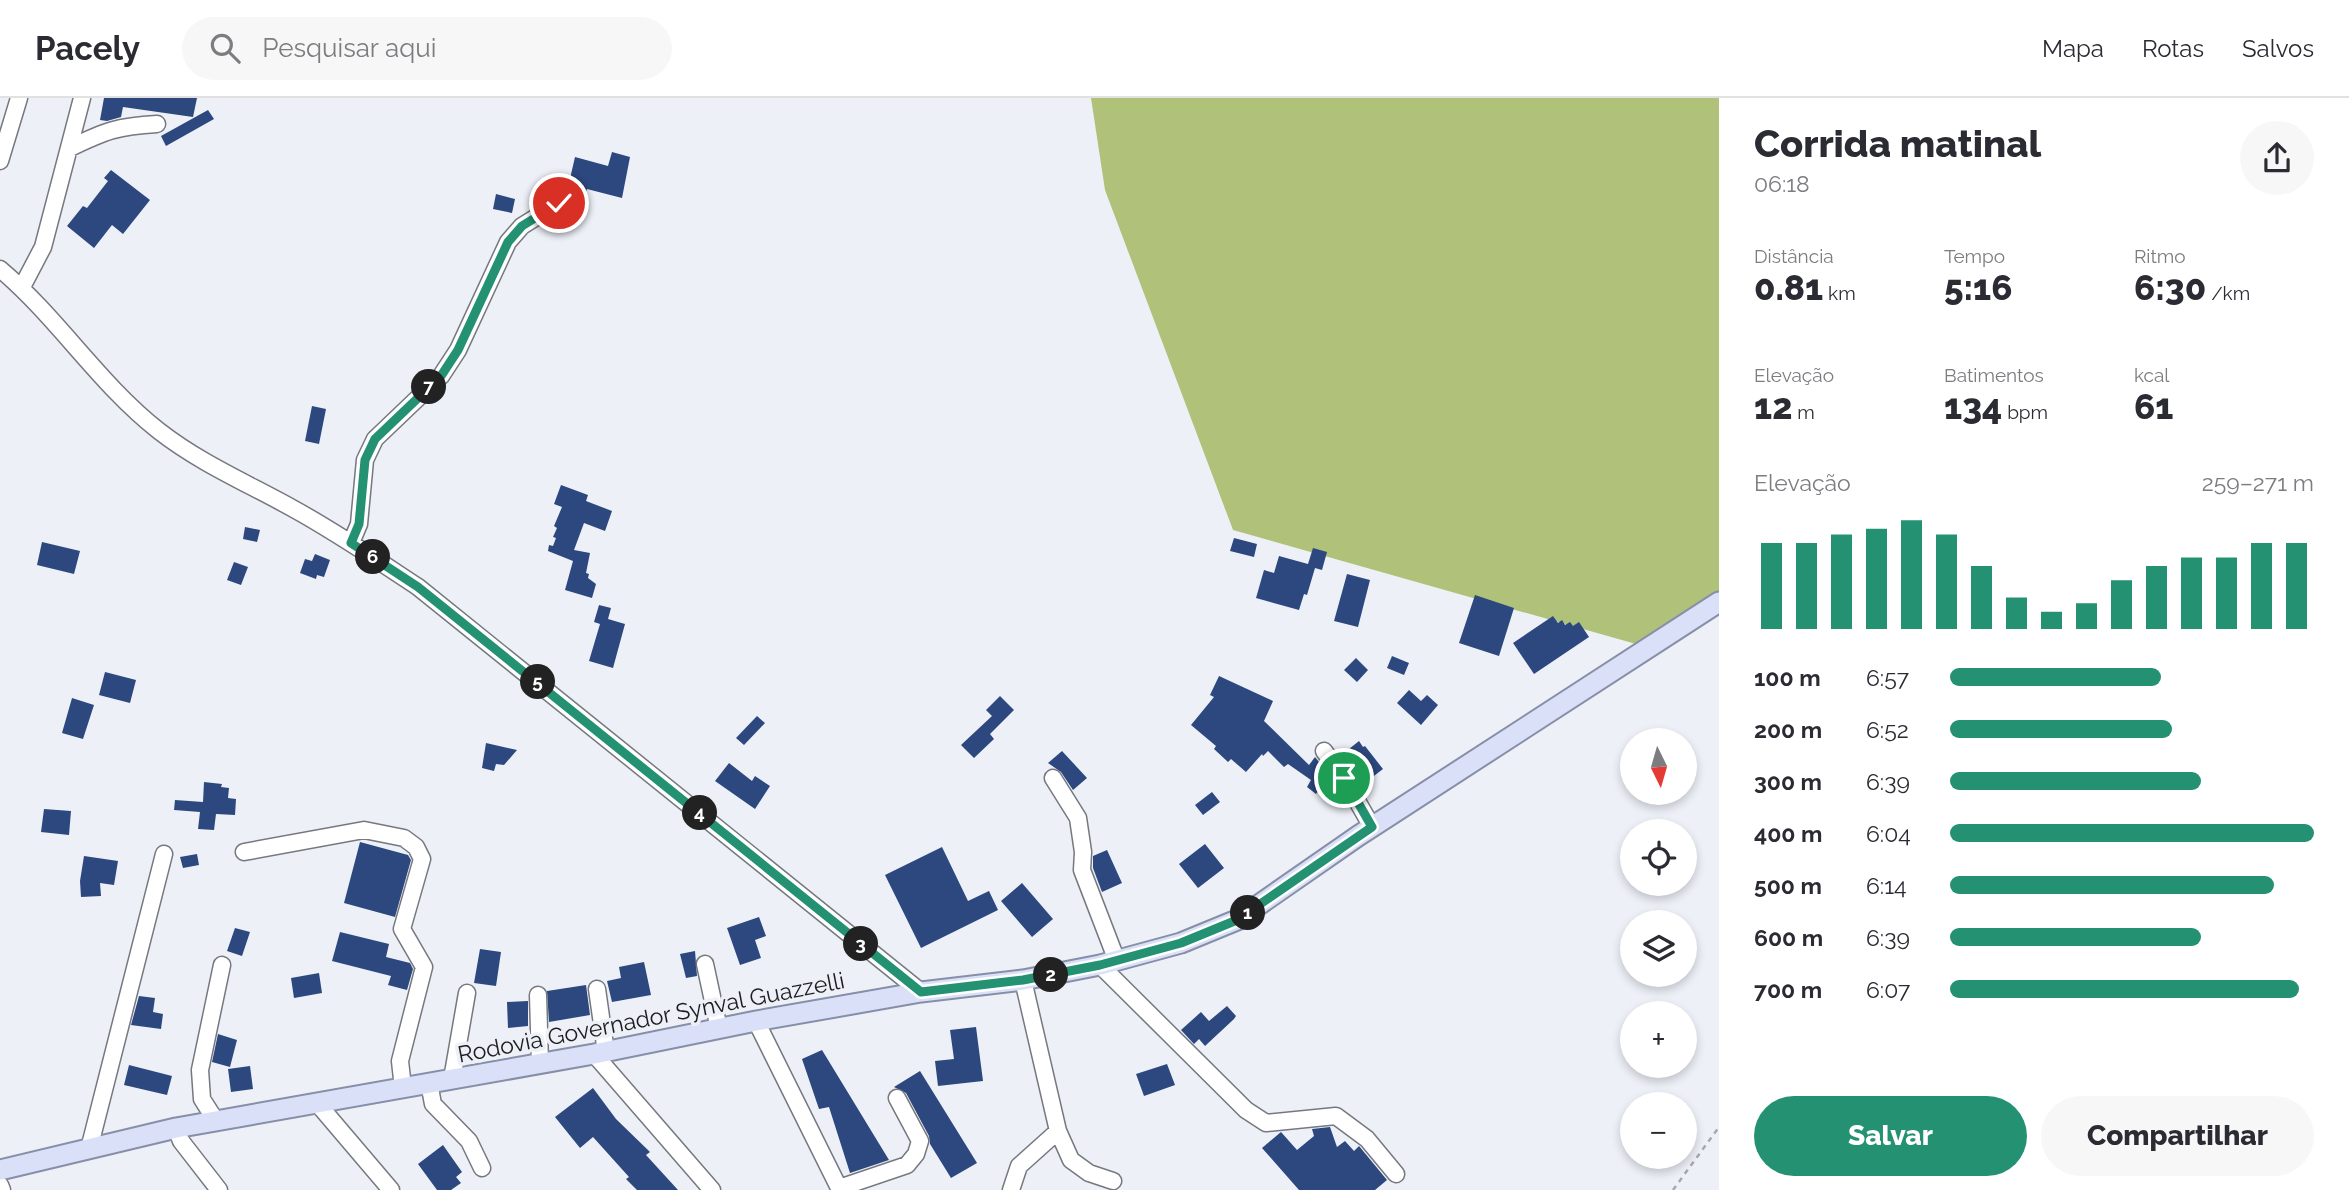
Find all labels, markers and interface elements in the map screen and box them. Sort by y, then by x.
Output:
search box [182,17,672,80]
text: Pacely [35,29,140,68]
icon: search [206,29,244,67]
text: Pesquisar aqui [262,33,436,63]
text: Mapa [2042,34,2104,63]
text: Rotas [2142,34,2204,63]
text: Salvos [2242,34,2314,63]
text: Corrida matinal [1754,121,2041,166]
button: share [2240,121,2314,195]
text: 06:18 [1754,170,1810,197]
pin [529,173,589,233]
icon: check [540,184,578,222]
text: Distância [1754,245,1834,267]
text: Tempo [1944,245,2005,267]
text: Ritmo [2134,245,2186,267]
text: 0.81 [1754,267,1823,308]
text: 5:16 [1944,267,2013,308]
text: 6:30 [2134,267,2206,308]
text: km [1823,282,1856,304]
text: /km [2206,282,2250,304]
text: Elevação [1754,364,1834,386]
text: Batimentos [1944,364,2044,386]
text: kcal [2134,364,2170,386]
pin: 7 [412,370,446,404]
text: 7 [423,375,434,397]
text: 12 [1754,386,1792,427]
text: 134 [1944,386,2002,427]
text: 61 [2134,386,2173,427]
text: m [1792,401,1815,423]
text: bpm [2002,401,2048,423]
text: Elevação [1754,469,1851,496]
text: 259–271 m [2202,469,2314,496]
pin: 6 [356,540,390,574]
text: 6 [367,545,378,567]
pin: 5 [520,664,556,700]
text: 100 m [1754,664,1821,691]
text: 6:57 [1866,664,1909,691]
text: 5 [532,670,543,692]
text: 200 m [1754,716,1822,743]
text: 6:52 [1866,716,1909,743]
north arrow [1620,728,1698,805]
map controls [1620,728,1697,1169]
pin [1314,748,1374,808]
icon: arrive [1325,759,1363,797]
text: 300 m [1754,768,1822,795]
text: 6:39 [1866,768,1910,795]
pin: 4 [682,796,718,830]
text: 4 [694,801,705,823]
button: locate [1620,819,1697,896]
text: 400 m [1754,820,1822,847]
text: 6:04 [1866,820,1911,847]
text: 500 m [1754,872,1822,899]
text: 6:14 [1866,872,1907,899]
pin: 1 [1230,896,1266,930]
text: 1 [1243,901,1252,923]
button: layers [1620,910,1697,987]
text: 600 m [1754,924,1823,951]
text: 6:39 [1866,924,1910,951]
pin: 3 [844,926,878,962]
text: 3 [855,932,866,954]
pin: 2 [1034,958,1068,992]
text: 2 [1045,963,1056,985]
street label: Rodovia Governador Synval Guazzelli [455,966,847,1068]
text: 700 m [1754,976,1822,1003]
text: 6:07 [1866,976,1910,1003]
button: + [1620,1001,1697,1078]
button: − [1620,1092,1697,1169]
button: Salvar [1754,1096,2027,1176]
button: Compartilhar [2041,1096,2314,1176]

